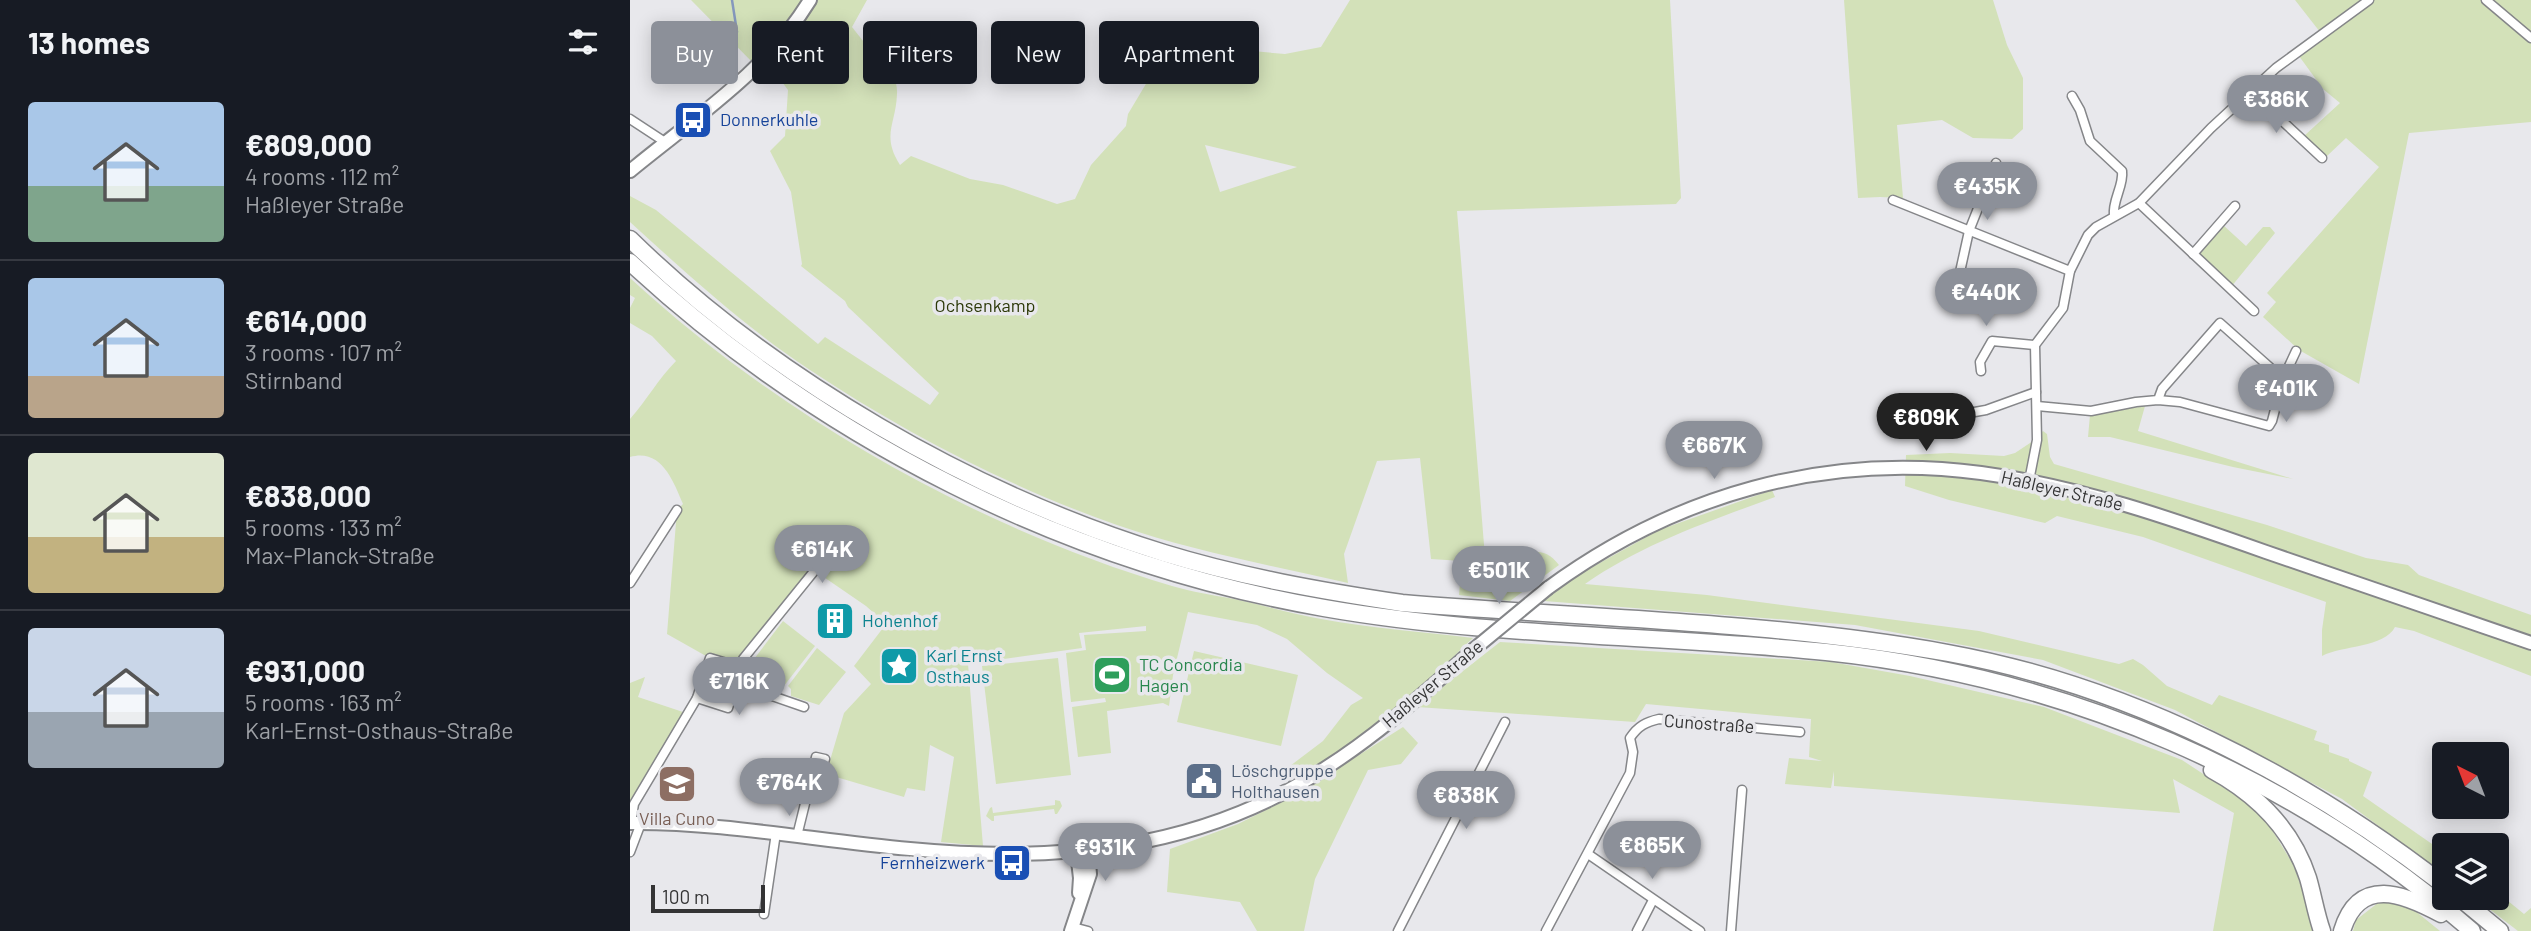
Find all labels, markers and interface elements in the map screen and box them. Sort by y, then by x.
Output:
chip: Buy [651,21,738,84]
chip: Rent [752,21,849,84]
chip: Filters [863,21,977,84]
chip: New [991,21,1085,84]
chip: Apartment [1099,21,1259,84]
icon: filters [564,23,602,61]
text: 13 homes [28,24,150,60]
pin: €386K [2227,76,2325,135]
text: €386K [2243,84,2309,112]
bus stop icon: Donnerkuhle [672,99,714,141]
place label: Donnerkuhle [720,108,818,130]
text: €809,000 [245,126,372,162]
icon: home [84,130,168,214]
text: 4 rooms · 112 m² [245,162,399,190]
pin: €435K [1938,162,2036,222]
text: €435K [1953,171,2021,199]
text: Haßleyer Straße [245,190,404,218]
pin: €440K [1937,268,2035,328]
text: €440K [1951,277,2021,305]
park label: Ochsenkamp [934,294,1036,316]
text: €614,000 [245,302,367,338]
icon: home [84,306,168,390]
text: 3 rooms · 107 m² [245,338,402,366]
pin: €401K [2237,364,2335,424]
text: Stirnband [245,366,343,394]
text: €401K [2254,373,2318,401]
pin: €809K [1877,393,1975,453]
text: €809K [1893,402,1959,430]
pin: €667K [1665,421,1763,481]
text: €667K [1681,430,1747,458]
street label: Haßleyer Straße [1999,465,2125,515]
text: €838,000 [245,477,371,513]
icon: home [84,481,168,565]
text: 5 rooms · 133 m² [245,513,402,541]
pin: €614K [773,526,871,585]
text: €614K [790,534,854,562]
text: Max-Planck-Straße [245,541,435,569]
pin: €501K [1450,546,1548,606]
text: €501K [1468,555,1530,583]
building icon: Hohenhof [814,600,856,642]
place label: Hohenhof [862,609,938,631]
street label: Haßleyer Straße [1378,635,1487,732]
place label: Karl Ernst Osthaus [926,644,1003,687]
place icon: Karl Ernst Osthaus [878,645,920,687]
text: €931,000 [245,652,365,688]
place label: TC Concordia Hagen [1139,653,1242,696]
sports icon: TC Concordia Hagen [1091,654,1133,696]
icon: home [84,656,168,740]
pin: €716K [690,658,788,717]
text: €716K [708,666,770,694]
text: 5 rooms · 163 m² [245,688,402,716]
street label: Cunostraße [1663,709,1755,737]
text: Karl-Ernst-Osthaus-Straße [245,716,514,744]
north arrow [2432,742,2510,819]
map controls [2432,742,2509,910]
pin: €764K [740,758,838,818]
place label: Löschgruppe Holthausen [1231,759,1334,802]
public building icon: Löschgruppe Holthausen [1183,760,1225,802]
school or university icon: Villa Cuno [656,763,698,805]
text: €764K [756,767,822,795]
pin: €838K [1417,772,1515,831]
text: €838K [1433,780,1499,808]
place label: Villa Cuno [639,807,715,829]
pin: €865K [1603,822,1701,881]
pin: €931K [1056,824,1154,883]
text: €865K [1619,830,1685,858]
text: €931K [1074,832,1136,860]
button: layers [2432,833,2509,910]
bus stop icon: Fernheizwerk [991,842,1033,884]
place label: Fernheizwerk [880,851,985,873]
scale bar [651,882,765,914]
text: 100 m [662,885,710,908]

